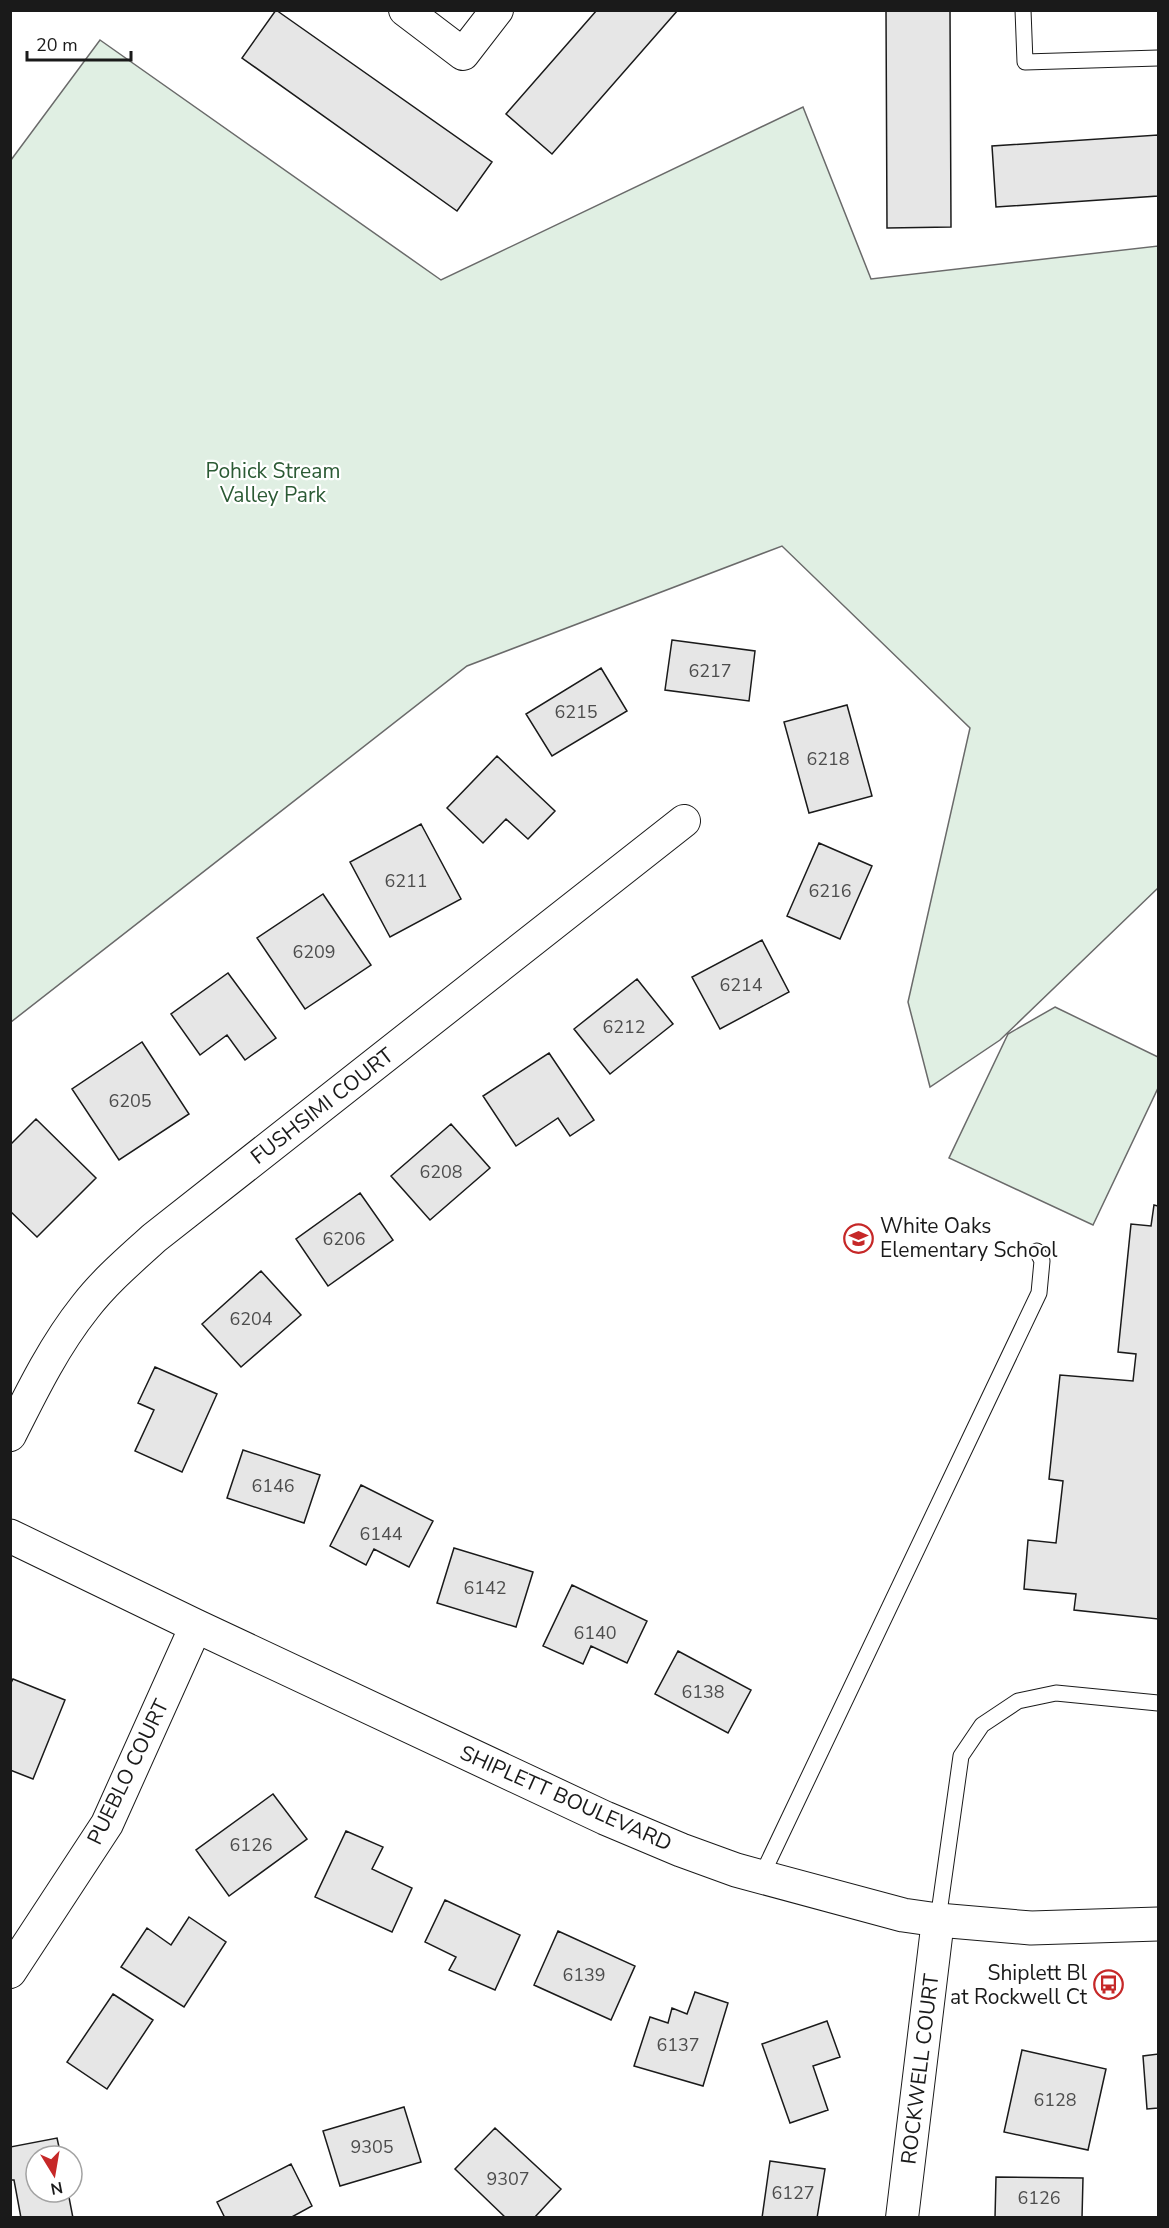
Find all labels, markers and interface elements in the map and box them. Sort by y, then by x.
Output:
scale bar [27,24,130,62]
text: 20 m [36,33,78,57]
park label: Pohick Stream Valley Park [206,457,340,509]
house number: 6217 [688,659,732,683]
house number: 6215 [554,700,598,724]
house number: 6218 [806,747,850,771]
house number: 6211 [384,869,428,893]
house number: 6216 [808,879,852,903]
house number: 6209 [292,940,336,964]
house number: 6214 [719,973,763,997]
house number: 6212 [602,1015,646,1039]
street label: FUSHSIMI COURT [245,1041,399,1171]
house number: 6205 [108,1089,152,1113]
house number: 6208 [419,1160,463,1184]
place label: White Oaks Elementary School [880,1212,1058,1264]
school or university icon: White Oaks Elementary School [843,1222,875,1254]
house number: 6206 [322,1227,366,1251]
house number: 6204 [229,1307,273,1331]
house number: 6146 [251,1474,295,1498]
house number: 6144 [359,1522,403,1546]
house number: 6142 [463,1576,507,1600]
house number: 6140 [573,1621,617,1645]
house number: 6138 [681,1680,725,1704]
street label: PUEBLO COURT [81,1694,175,1849]
street label: SHIPLETT BOULEVARD [456,1739,676,1857]
house number: 6126 [229,1833,273,1857]
place label: Shiplett Bl at Rockwell Ct [950,1959,1088,2011]
house number: 6139 [562,1963,606,1987]
bus stop icon: Shiplett Bl at Rockwell Ct [1092,1969,1124,2001]
street label: ROCKWELL COURT [894,1972,946,2166]
house number: 6137 [656,2033,700,2057]
house number: 6128 [1033,2088,1077,2112]
house number: 9305 [350,2135,394,2159]
north arrow [24,2144,84,2204]
house number: 9307 [486,2167,530,2191]
text: N [49,2176,65,2200]
house number: 6127 [771,2181,815,2205]
house number: 6126 [1017,2186,1061,2210]

